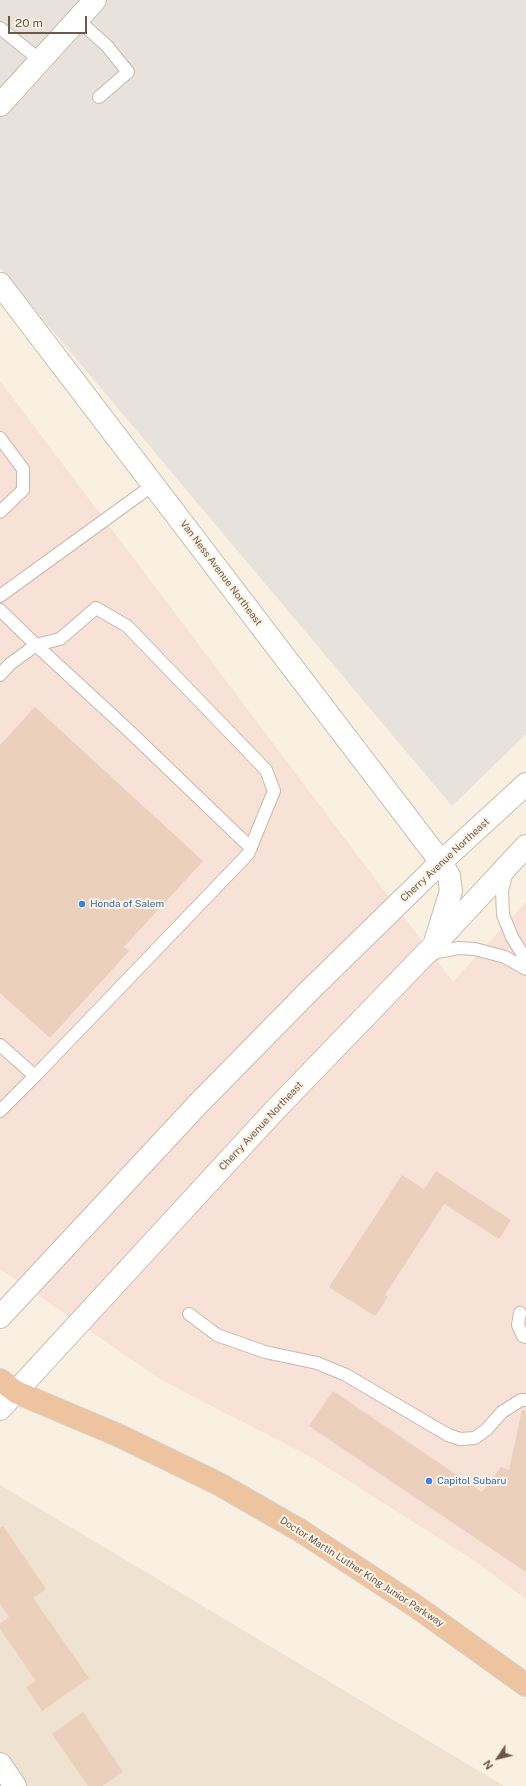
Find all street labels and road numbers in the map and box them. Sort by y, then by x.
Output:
street label: Van Ness Avenue Northeast [177,518,265,628]
street label: Cherry Avenue Northeast [398,816,492,904]
street label: Cherry Avenue Northeast [217,1079,305,1173]
street label: Doctor Martin Luther King Junior Parkway [278,1514,446,1630]

